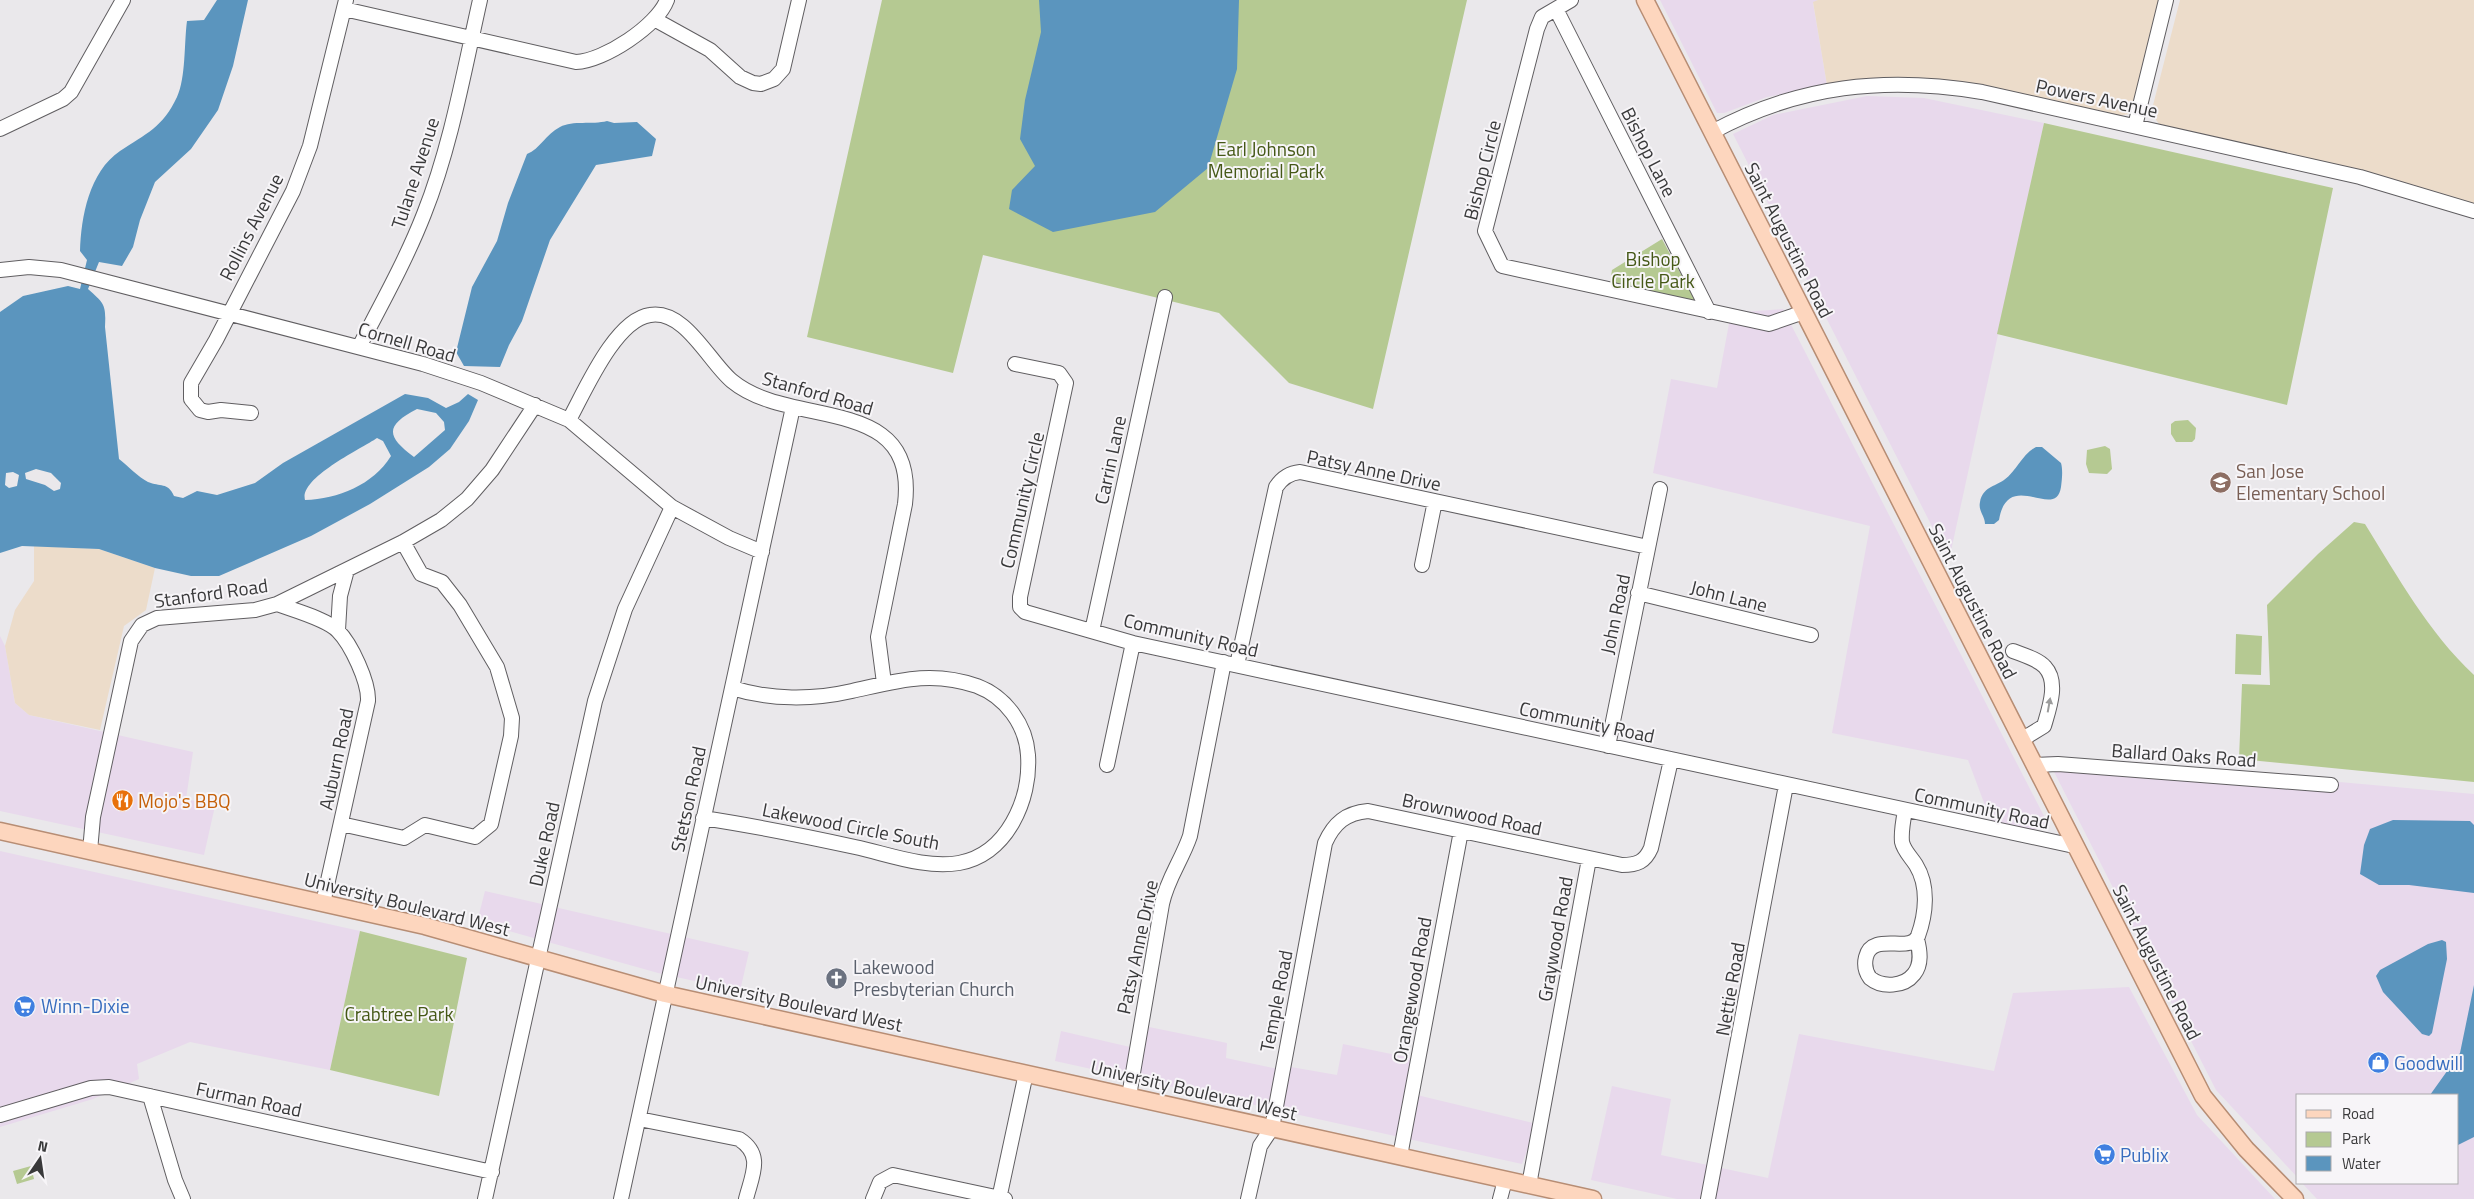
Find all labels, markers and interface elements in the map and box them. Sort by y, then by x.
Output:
street label: Powers Avenue [2033,70,2161,125]
street label: Bishop Lane [1614,102,1685,202]
street label: Tulane Avenue [383,113,446,232]
street label: Bishop Circle [1455,117,1508,223]
park label: Earl Johnson Memorial Park [1208,134,1324,185]
street label: Saint Augustine Road [1738,157,1841,323]
street label: Rollins Avenue [211,168,290,286]
park label: Bishop Circle Park [1611,244,1695,295]
street label: Cornell Road [355,314,460,369]
street label: Stanford Road [759,363,877,422]
street label: Carrin Lane [1086,413,1133,507]
street label: Community Circle [992,429,1051,571]
street label: Patsy Anne Drive [1304,441,1444,498]
place label: San Jose Elementary School [2236,456,2385,507]
school or university icon: San Jose Elementary School [2208,470,2232,494]
street label: Saint Augustine Road [1922,518,2025,684]
street label: Stanford Road [152,570,270,615]
street label: John Road [1592,571,1637,657]
street label: John Lane [1688,572,1771,619]
street label: Community Road [1121,605,1261,664]
street label: Community Road [1517,693,1657,750]
one-way arrow [2046,696,2054,712]
street label: Auburn Road [311,705,360,813]
street label: Ballard Oaks Road [2111,735,2258,774]
street label: Stetson Road [662,743,713,854]
street label: Community Road [1912,779,2052,836]
street label: Brownwood Road [1399,785,1545,843]
place label: Mojo's BBQ [138,786,231,815]
restaurant icon: Mojo's BBQ [110,789,134,813]
street label: Lakewood Circle South [760,794,942,857]
street label: Duke Road [520,799,567,889]
street label: University Boulevard West [301,864,513,943]
street label: Graywood Road [1529,874,1580,1004]
street label: Patsy Anne Drive [1108,877,1165,1017]
street label: Saint Augustine Road [2106,879,2209,1045]
street label: Orangewood Road [1384,915,1439,1065]
street label: Nettie Road [1707,940,1752,1038]
street label: Temple Road [1251,948,1300,1054]
place label: Lakewood Presbyterian Church [853,952,1014,1003]
street label: University Boulevard West [693,966,906,1039]
church icon: Lakewood Presbyterian Church [825,966,849,990]
place label: Winn-Dixie [41,991,129,1020]
supermarket icon: Winn-Dixie [13,994,37,1018]
park label: Crabtree Park [344,999,454,1028]
place label: Goodwill [2394,1048,2463,1077]
shop icon: Goodwill [2366,1051,2390,1075]
street label: University Boulevard West [1088,1052,1301,1127]
street label: Furman Road [194,1073,305,1124]
legend [2296,1094,2459,1184]
text: Road [2342,1102,2374,1125]
text: Park [2342,1127,2371,1150]
north arrow [15,1134,65,1184]
text: N [36,1135,50,1157]
place label: Publix [2120,1140,2169,1169]
supermarket icon: Publix [2092,1143,2116,1167]
text: Water [2342,1152,2381,1175]

